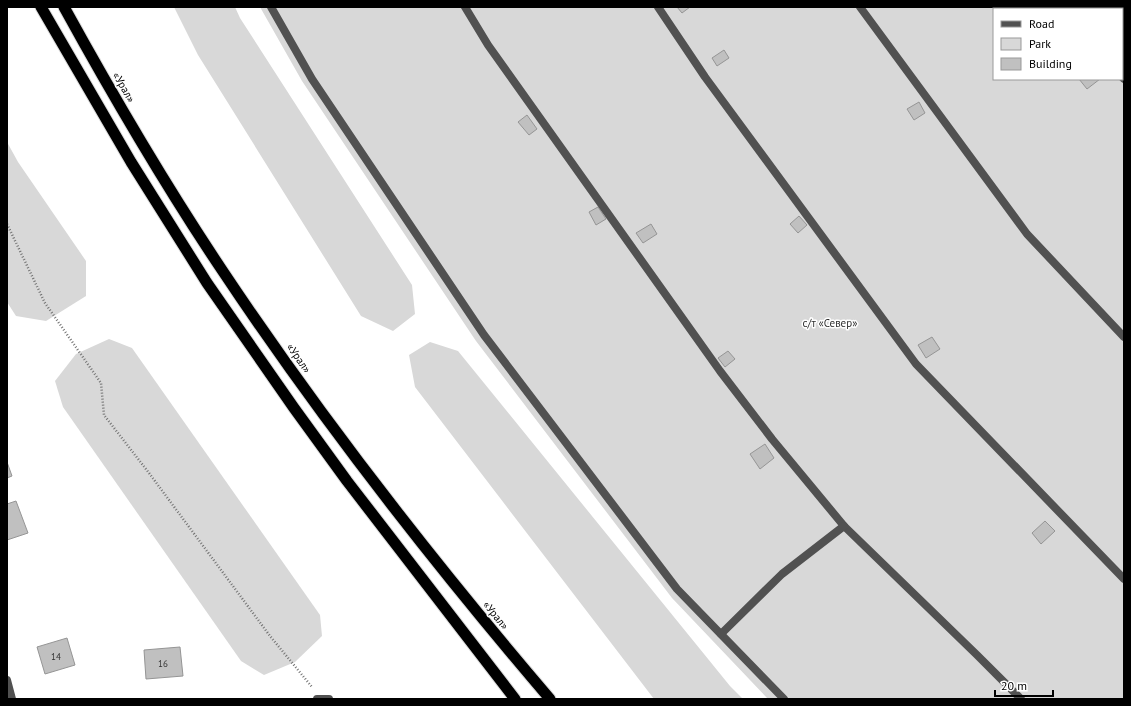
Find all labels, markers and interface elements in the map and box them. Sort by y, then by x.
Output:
legend [993,8,1123,80]
text: Road [1029,16,1054,31]
text: Park [1029,36,1051,51]
text: Building [1029,56,1072,71]
street label: «Урал» [110,69,138,105]
park label: с/т «Север» [803,316,857,330]
street label: «Урал» [284,340,314,376]
street label: «Урал» [480,598,512,632]
house number: 14 [51,651,61,662]
house number: 16 [158,658,168,669]
scale bar [995,672,1053,698]
text: 20 m [1001,678,1027,693]

